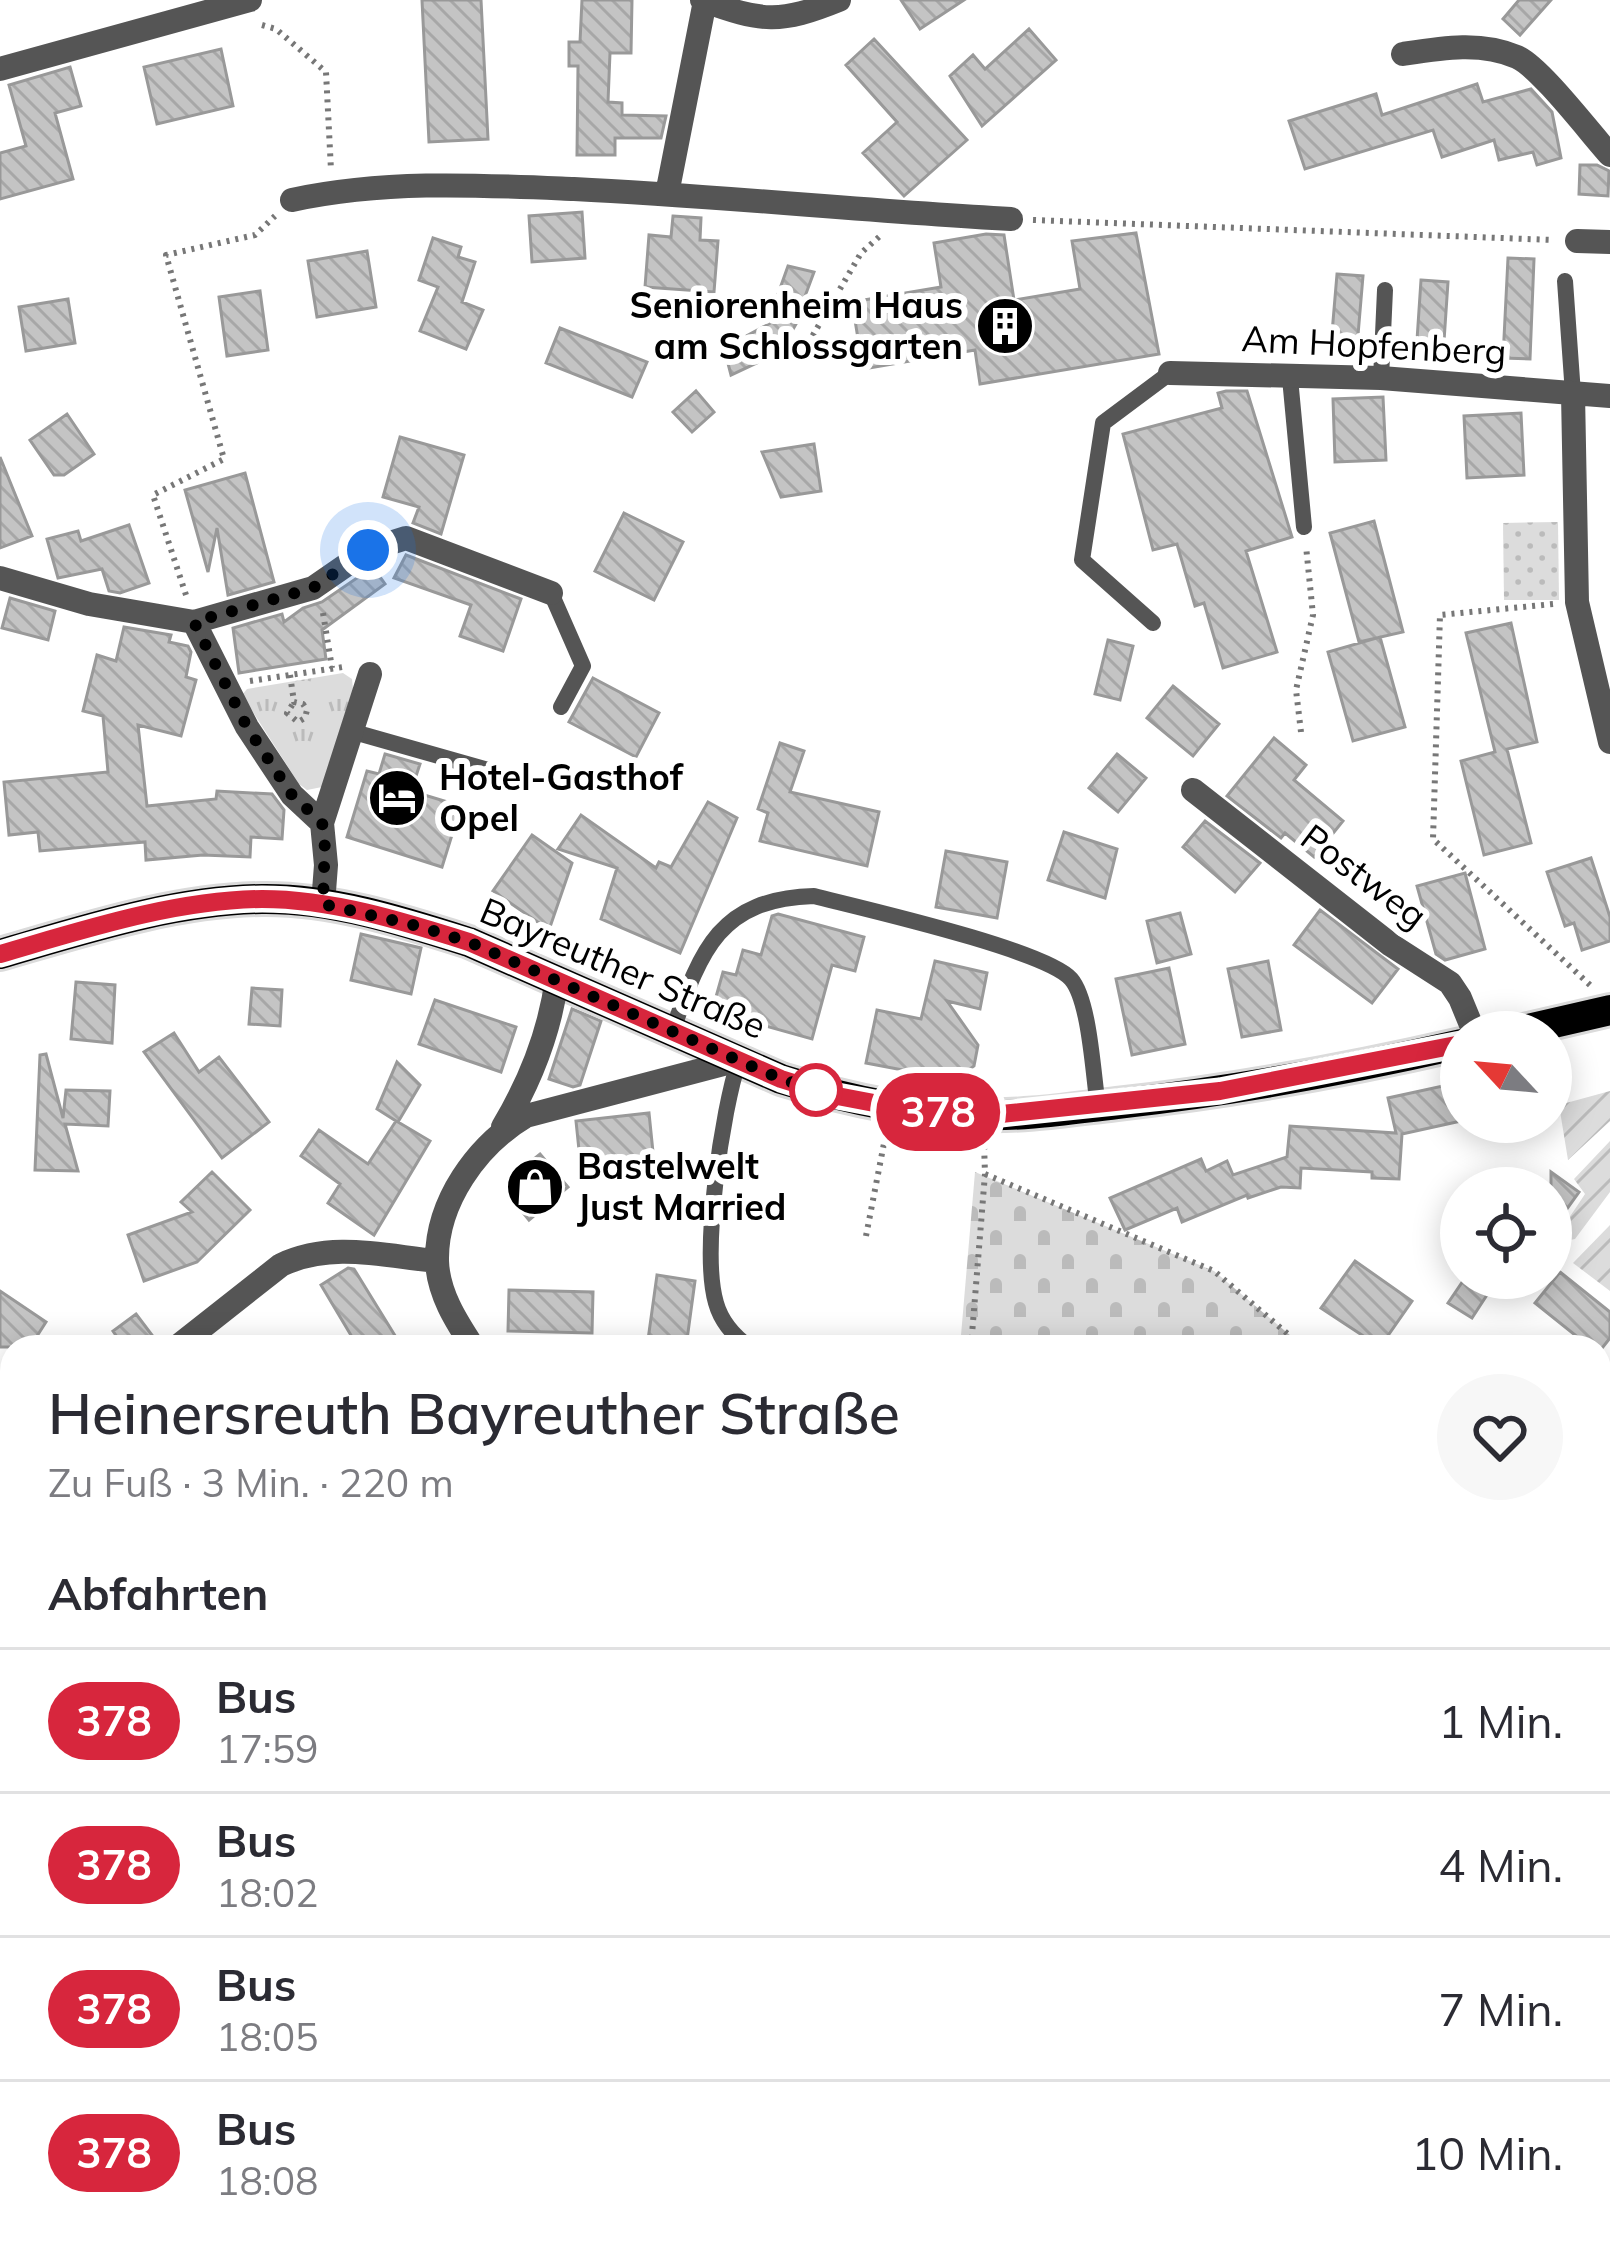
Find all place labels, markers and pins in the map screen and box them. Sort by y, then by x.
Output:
place label: Seniorenheim Haus am Schlossgarten [630,282,963,368]
building icon: Seniorenheim Haus am Schlossgarten [974,295,1036,357]
place label: Hotel-Gasthof Opel [439,754,684,840]
hotel icon: Hotel-Gasthof Opel [366,767,428,829]
unlabelled marker [791,1065,841,1115]
place label: Bastelwelt Just Married [577,1143,786,1229]
shop icon: Bastelwelt Just Married [504,1156,566,1218]

